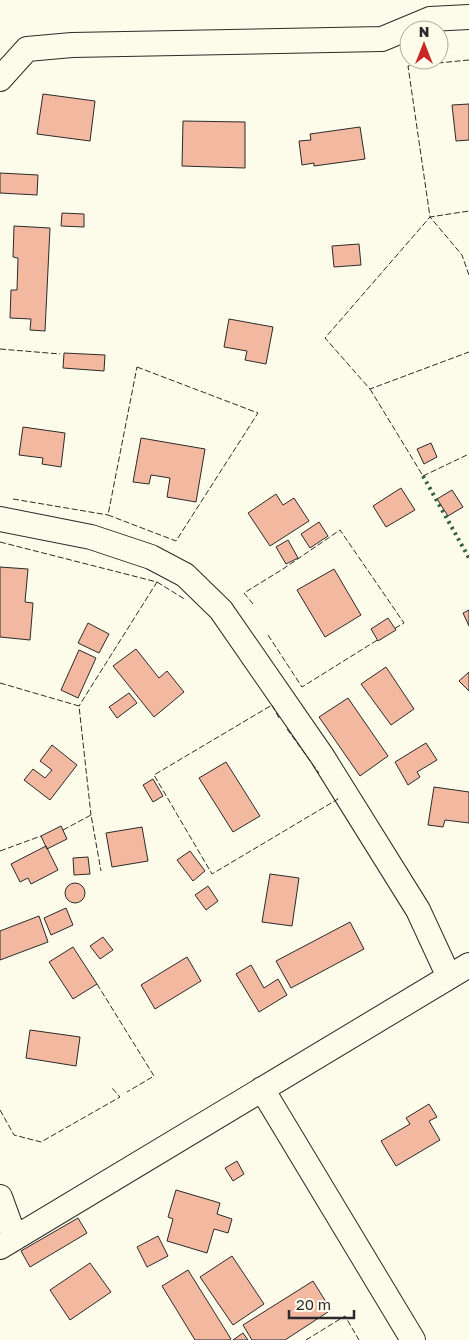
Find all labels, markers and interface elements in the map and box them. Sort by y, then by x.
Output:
north arrow [399,20,449,70]
text: N [419,23,429,40]
scale bar [289,1288,354,1320]
text: 20 m [296,1295,331,1313]

